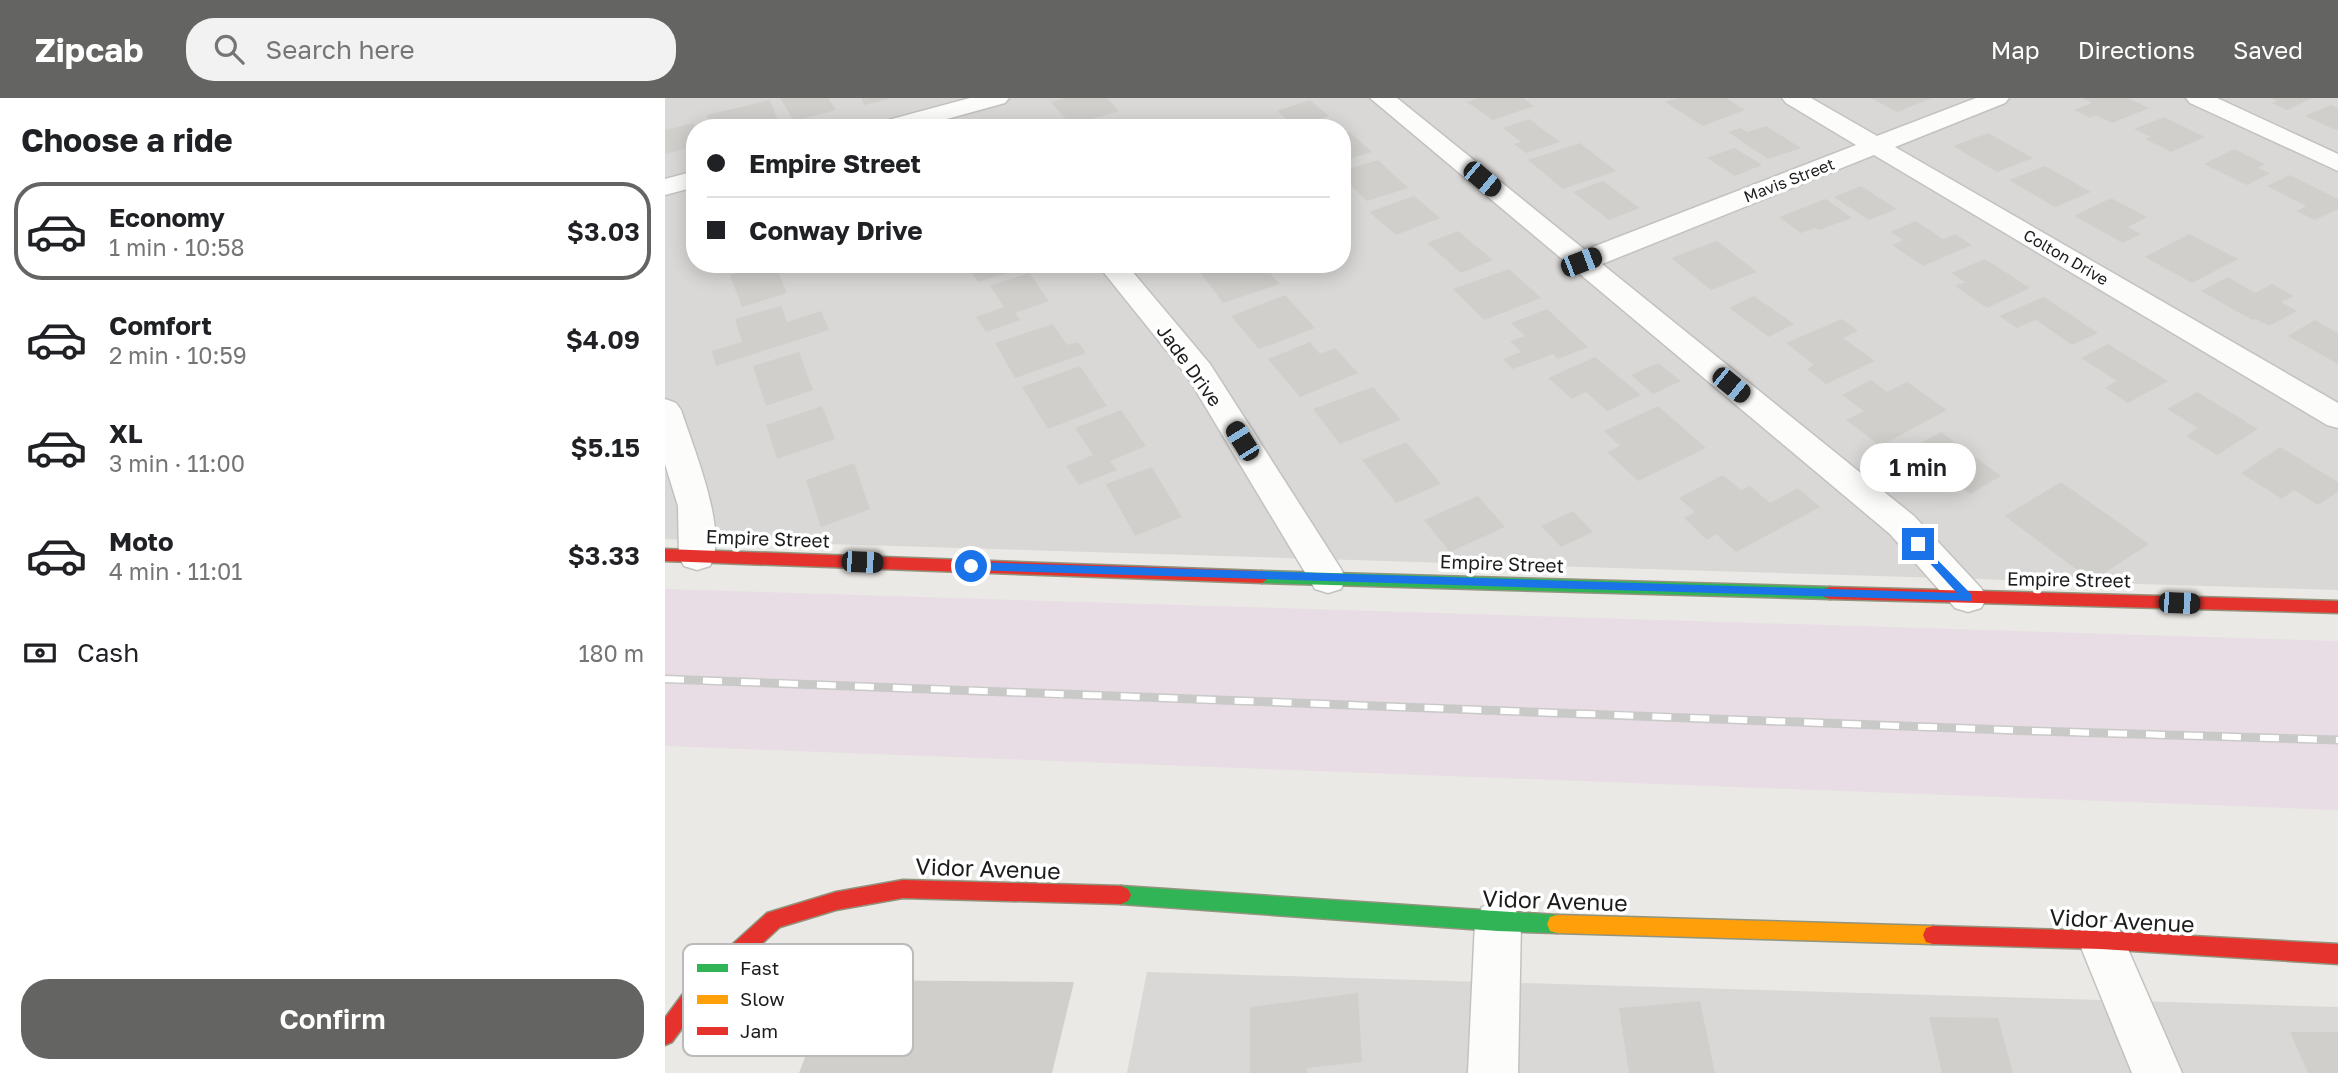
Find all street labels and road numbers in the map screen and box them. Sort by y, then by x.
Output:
street label: Mavis Street [1741,154,1837,206]
street label: Colton Drive [2020,225,2112,289]
street label: Jade Drive [1153,319,1227,411]
street label: Empire Street [705,524,831,552]
street label: Empire Street [1439,549,1565,577]
street label: Empire Street [2007,566,2131,592]
street label: Vidor Avenue [915,851,1061,885]
street label: Vidor Avenue [1482,883,1628,917]
street label: Vidor Avenue [2049,902,2195,938]

